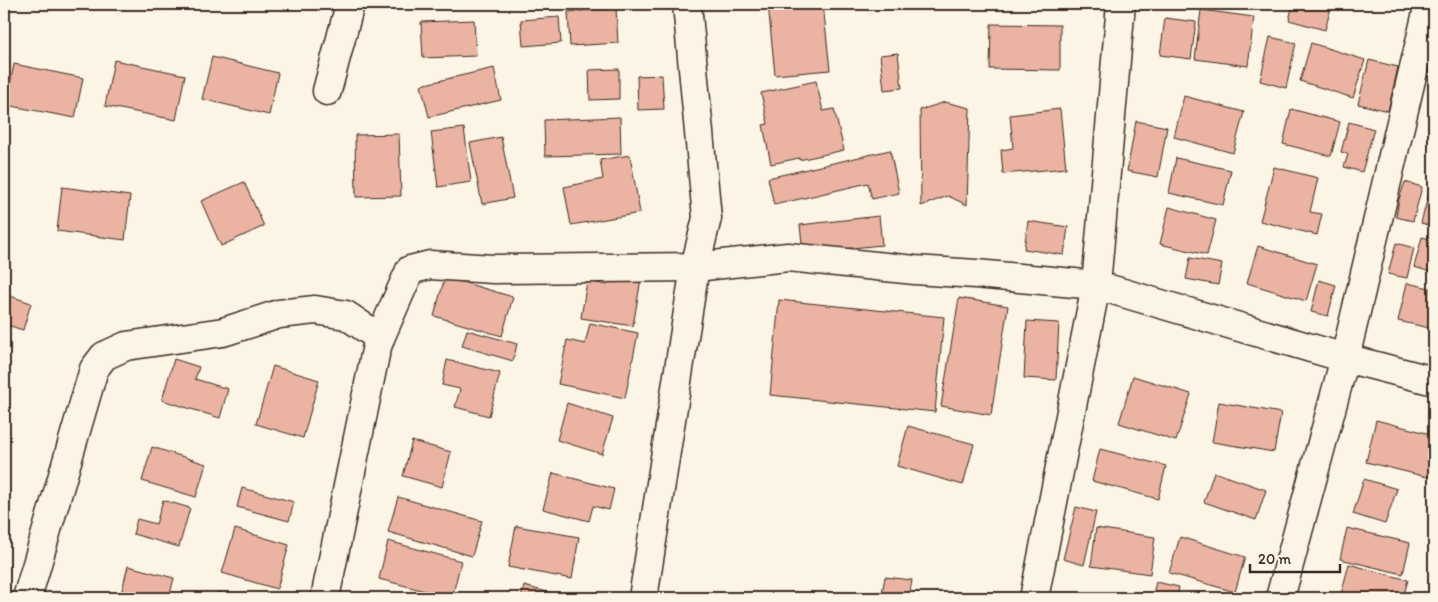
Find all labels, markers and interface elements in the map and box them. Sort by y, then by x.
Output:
scale bar [1250,542,1340,574]
text: 20 m [1258,550,1292,568]

